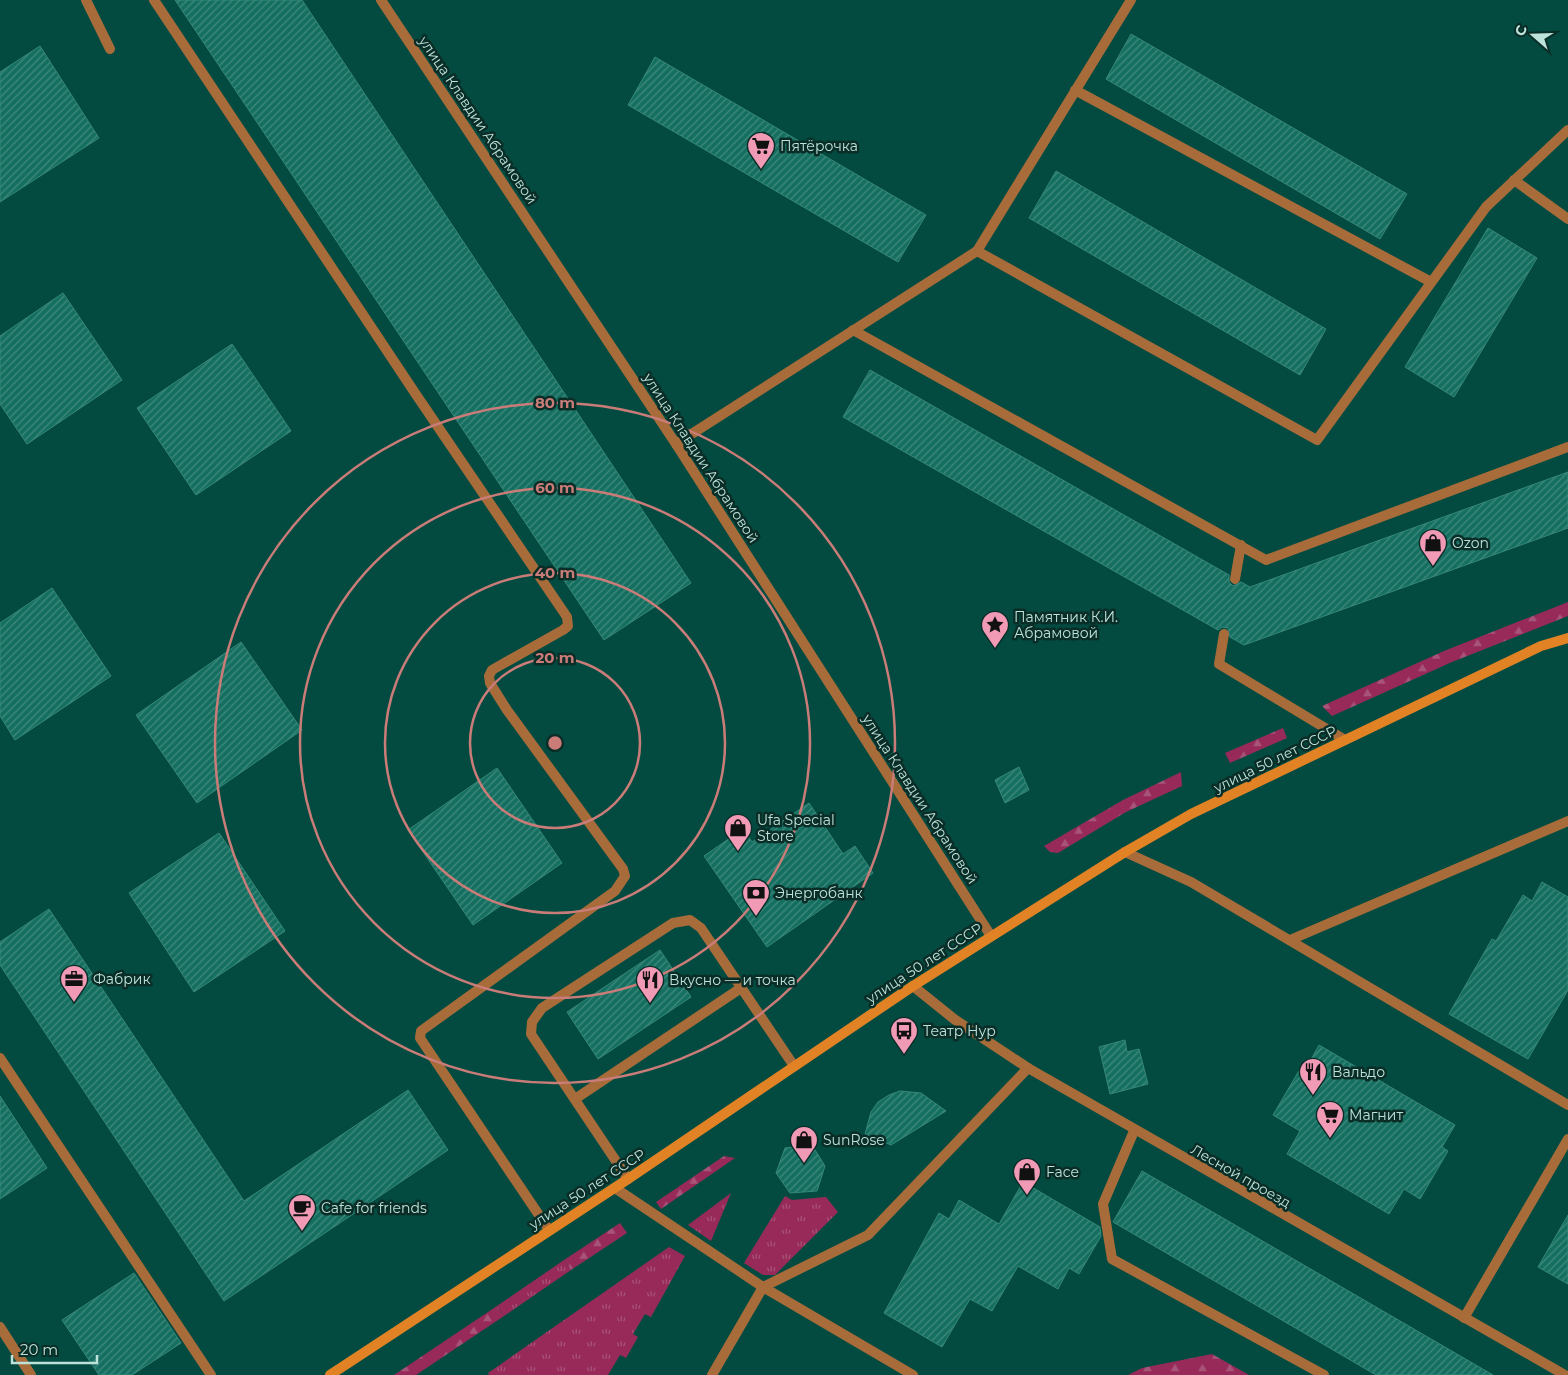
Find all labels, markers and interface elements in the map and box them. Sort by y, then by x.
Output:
north arrow [1508,10,1558,60]
text: С [1511,23,1531,38]
street label: улица Клавдии Абрамовой [414,32,541,207]
supermarket icon: Пятёрочка [746,131,776,170]
place label: Пятёрочка [780,137,858,155]
street label: улица Клавдии Абрамовой [639,369,763,546]
text: 80 m [535,393,575,412]
text: 60 m [535,478,575,497]
shop icon: Ozon [1418,528,1448,567]
place label: Ozon [1452,534,1489,552]
text: 40 m [535,563,575,582]
place label: Памятник К.И. Абрамовой [1014,608,1118,642]
place icon: Памятник К.И. Абрамовой [980,610,1010,649]
text: 20 m [535,648,575,667]
street label: улица Клавдии Абрамовой [858,710,982,887]
street label: улица 50 лет СССР [1210,721,1340,797]
centre of rings [546,734,564,752]
place label: Ufa Special Store [757,811,835,845]
shop icon: Ufa Special Store [723,813,753,852]
bank icon: Энергобанк [741,878,771,917]
place label: Энергобанк [775,884,863,902]
street label: улица 50 лет СССР [862,919,985,1008]
office icon: Фабрик [59,964,89,1003]
restaurant icon: Вкусно — и точка [635,965,665,1004]
place label: Фабрик [93,970,151,988]
place label: Вкусно — и точка [669,971,796,989]
bus stop icon: Театр Нур [889,1016,919,1055]
place label: Театр Нур [923,1022,996,1040]
restaurant icon: Вальдо [1298,1057,1328,1096]
place label: Вальдо [1332,1063,1385,1081]
supermarket icon: Магнит [1315,1100,1345,1139]
place label: Магнит [1349,1106,1403,1124]
shop icon: SunRose [789,1125,819,1164]
place label: SunRose [823,1131,885,1149]
street label: Лесной проезд [1188,1140,1294,1212]
street label: улица 50 лет СССР [525,1145,648,1234]
shop icon: Face [1012,1157,1042,1196]
place label: Face [1046,1163,1079,1181]
cafe icon: Cafe for friends [287,1193,317,1232]
place label: Cafe for friends [321,1199,427,1217]
scale bar [12,1332,98,1364]
text: 20 m [20,1340,58,1359]

